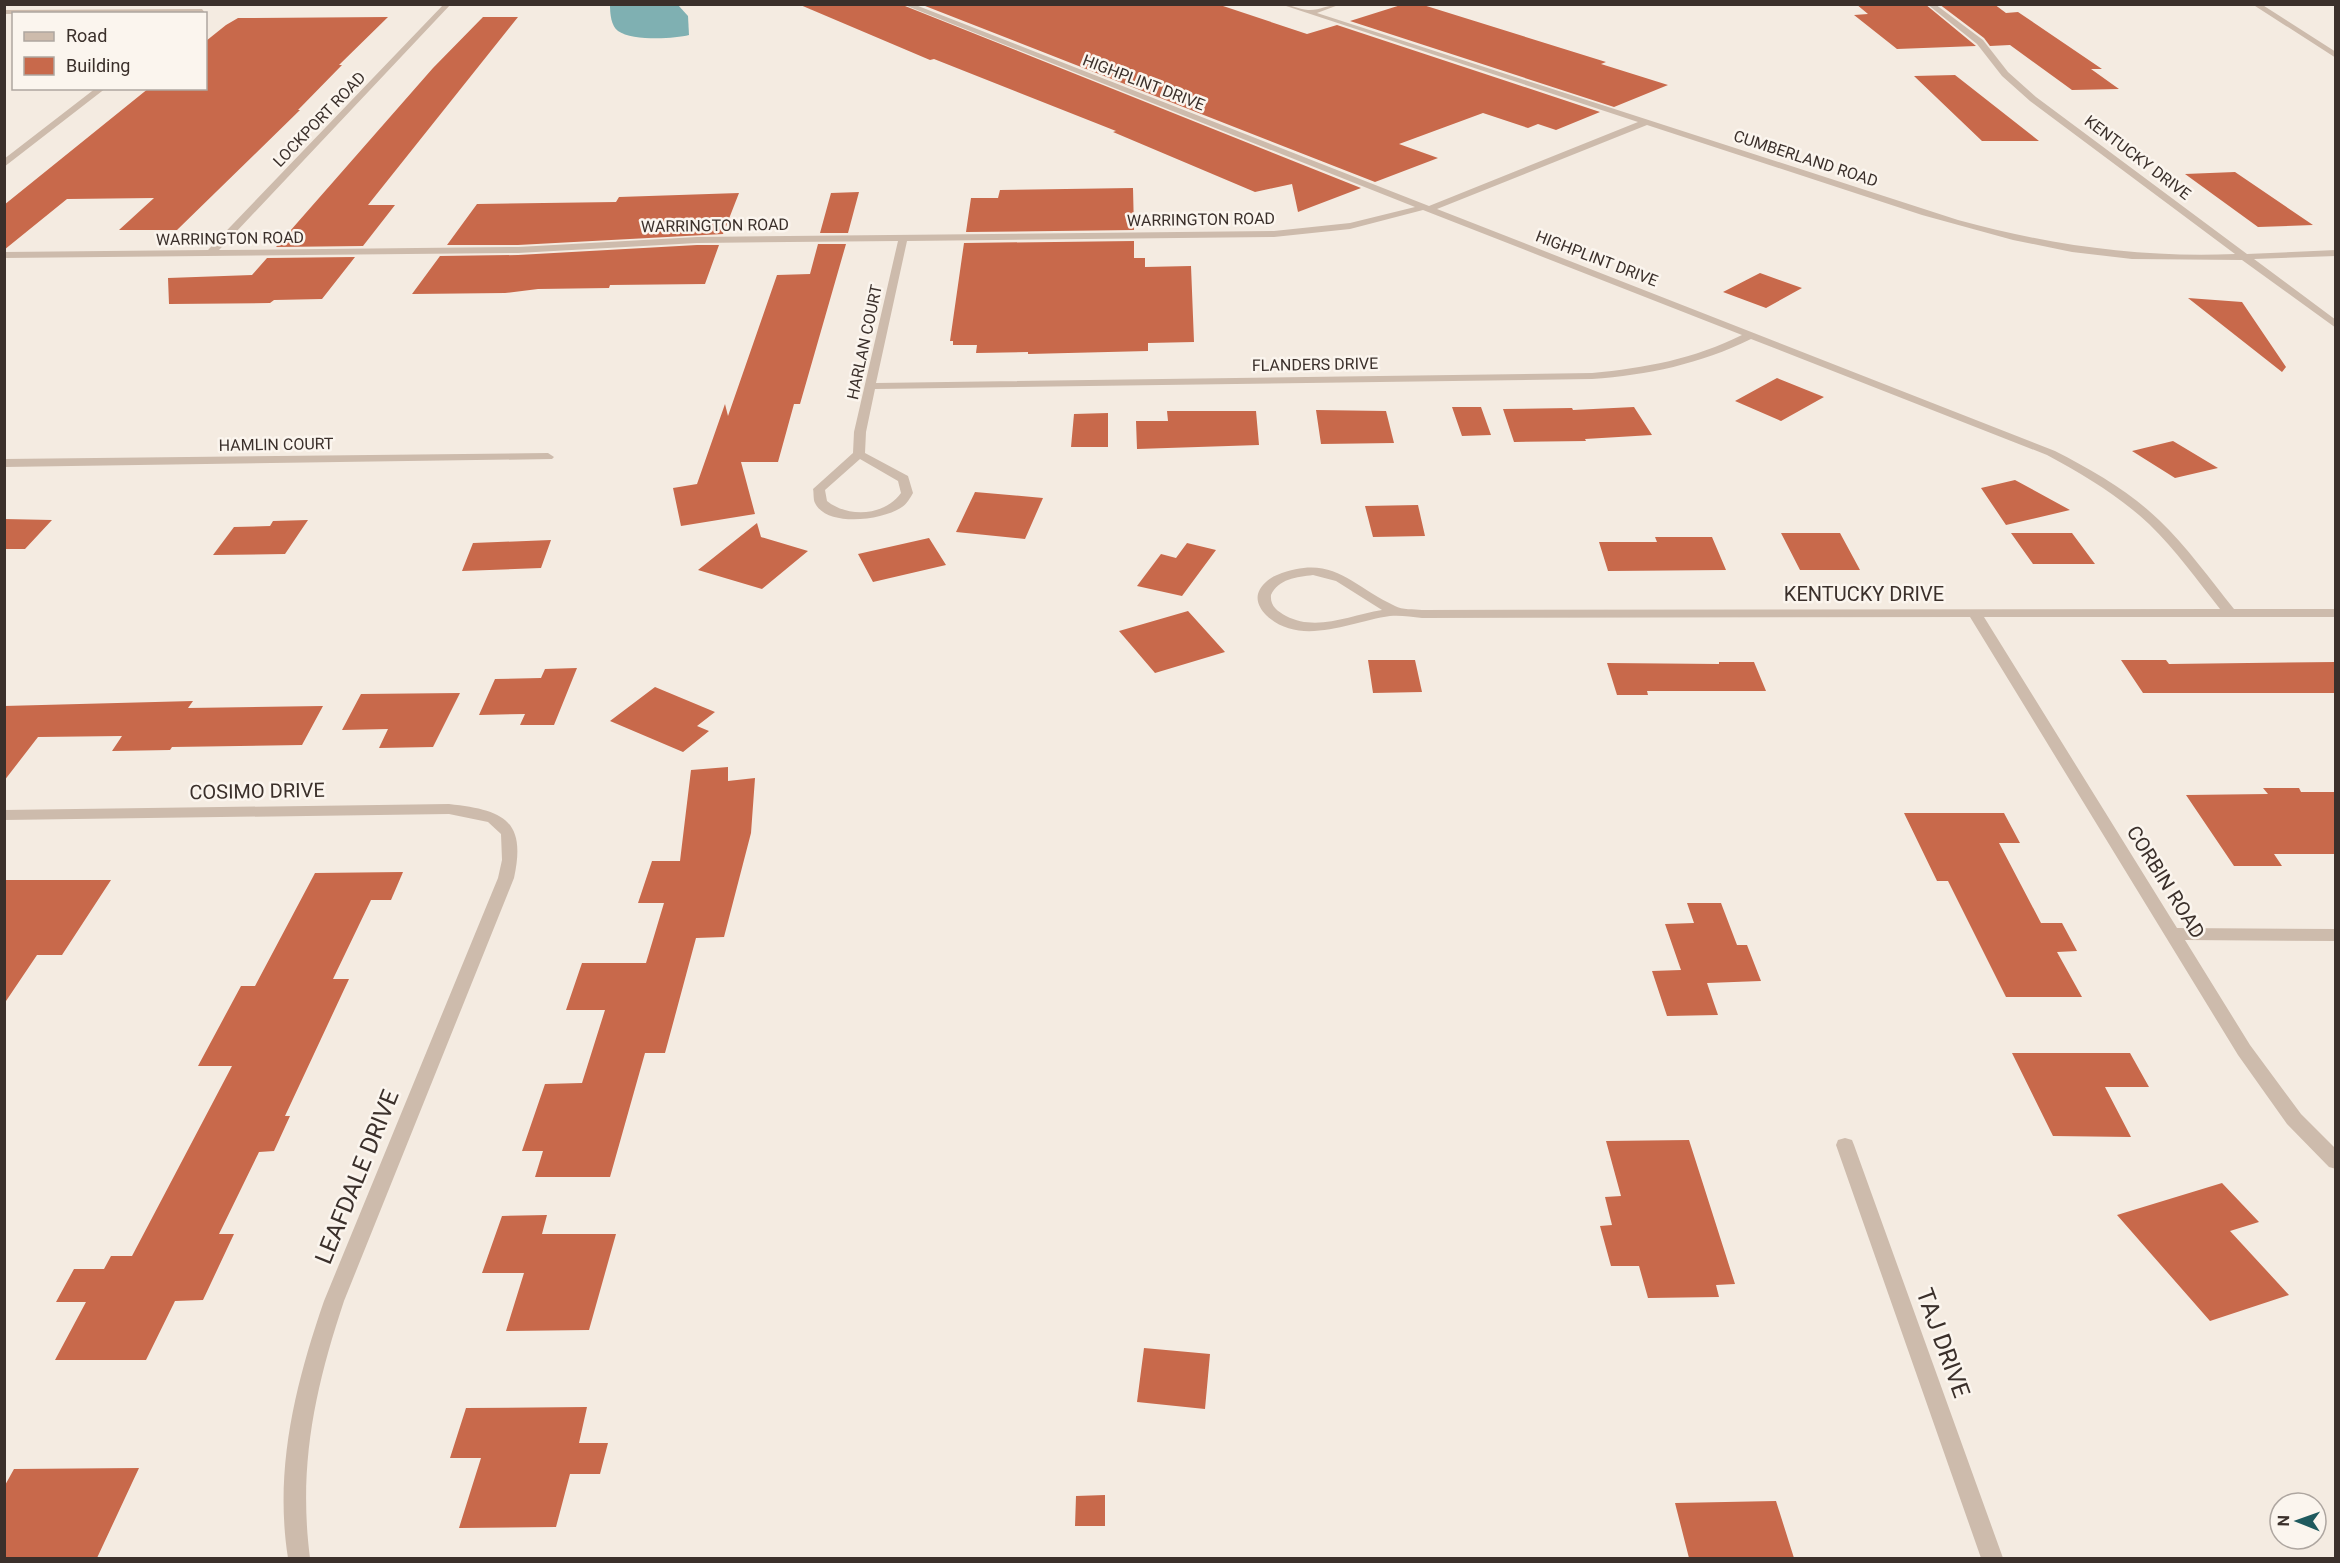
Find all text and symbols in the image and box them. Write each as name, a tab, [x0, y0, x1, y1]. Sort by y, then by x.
legend	[12, 12, 207, 90]
text: Road	[66, 25, 107, 46]
street label: HIGHPLINT DRIVE	[1080, 50, 1208, 115]
text: Building	[66, 55, 130, 76]
street label: LOCKPORT ROAD	[269, 68, 370, 171]
street label: KENTUCKY DRIVE	[2081, 111, 2195, 204]
street label: CUMBERLAND ROAD	[1731, 126, 1880, 191]
street label: WARRINGTON ROAD	[1127, 209, 1275, 230]
street label: WARRINGTON ROAD	[641, 215, 789, 236]
street label: HIGHPLINT DRIVE	[1533, 226, 1661, 291]
street label: WARRINGTON ROAD	[156, 228, 304, 249]
street label: HARLAN COURT	[843, 282, 886, 401]
street label: FLANDERS DRIVE	[1252, 354, 1378, 375]
street label: HAMLIN COURT	[218, 434, 334, 455]
street label: KENTUCKY DRIVE	[1784, 582, 1944, 606]
street label: COSIMO DRIVE	[189, 778, 325, 804]
street label: CORBIN ROAD	[2122, 821, 2210, 943]
street label: LEAFDALE DRIVE	[309, 1086, 405, 1268]
street label: TAJ DRIVE	[1910, 1285, 1976, 1401]
north arrow	[2268, 1491, 2328, 1551]
text: N	[2274, 1515, 2293, 1527]

